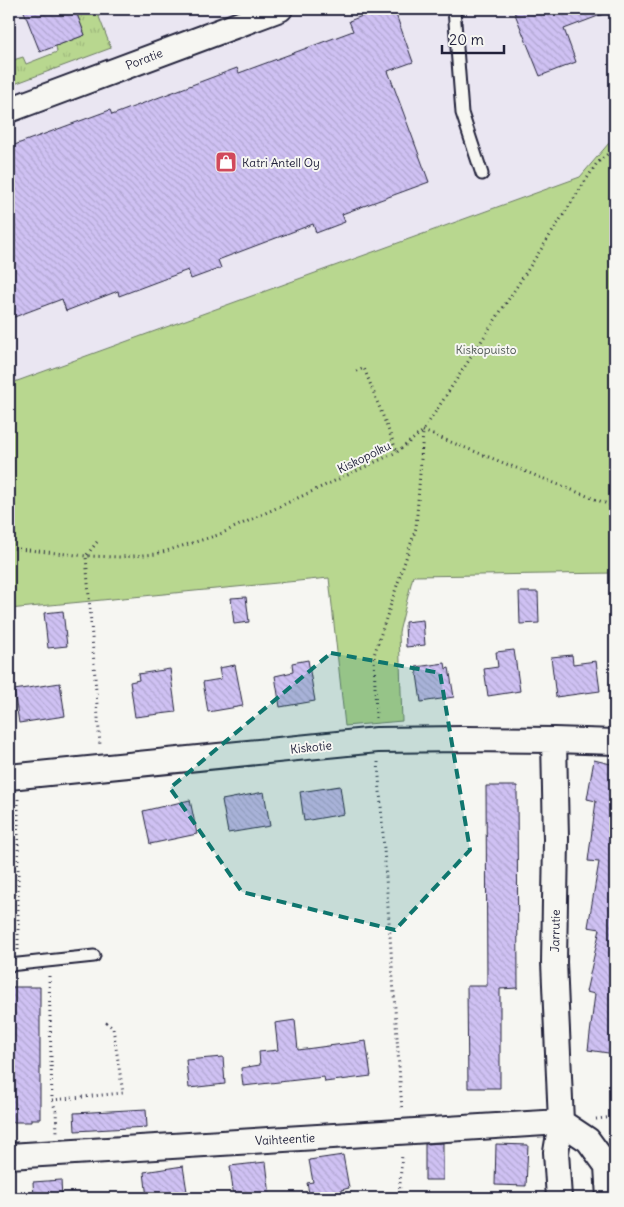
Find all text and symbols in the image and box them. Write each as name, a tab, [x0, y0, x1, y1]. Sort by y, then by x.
scale bar	[442, 22, 504, 54]
text: 20 m	[449, 30, 484, 49]
street label: Poratie	[123, 45, 165, 73]
shop icon: Katri Antell Oy	[214, 150, 238, 174]
place label: Katri Antell Oy	[242, 155, 320, 170]
park label: Kiskopuisto	[455, 342, 517, 357]
street label: Kiskopolku	[335, 438, 393, 476]
street label: Kiskotie	[290, 737, 332, 757]
street label: Jarrutie	[547, 909, 563, 953]
street label: Vaihteentie	[255, 1130, 315, 1148]

